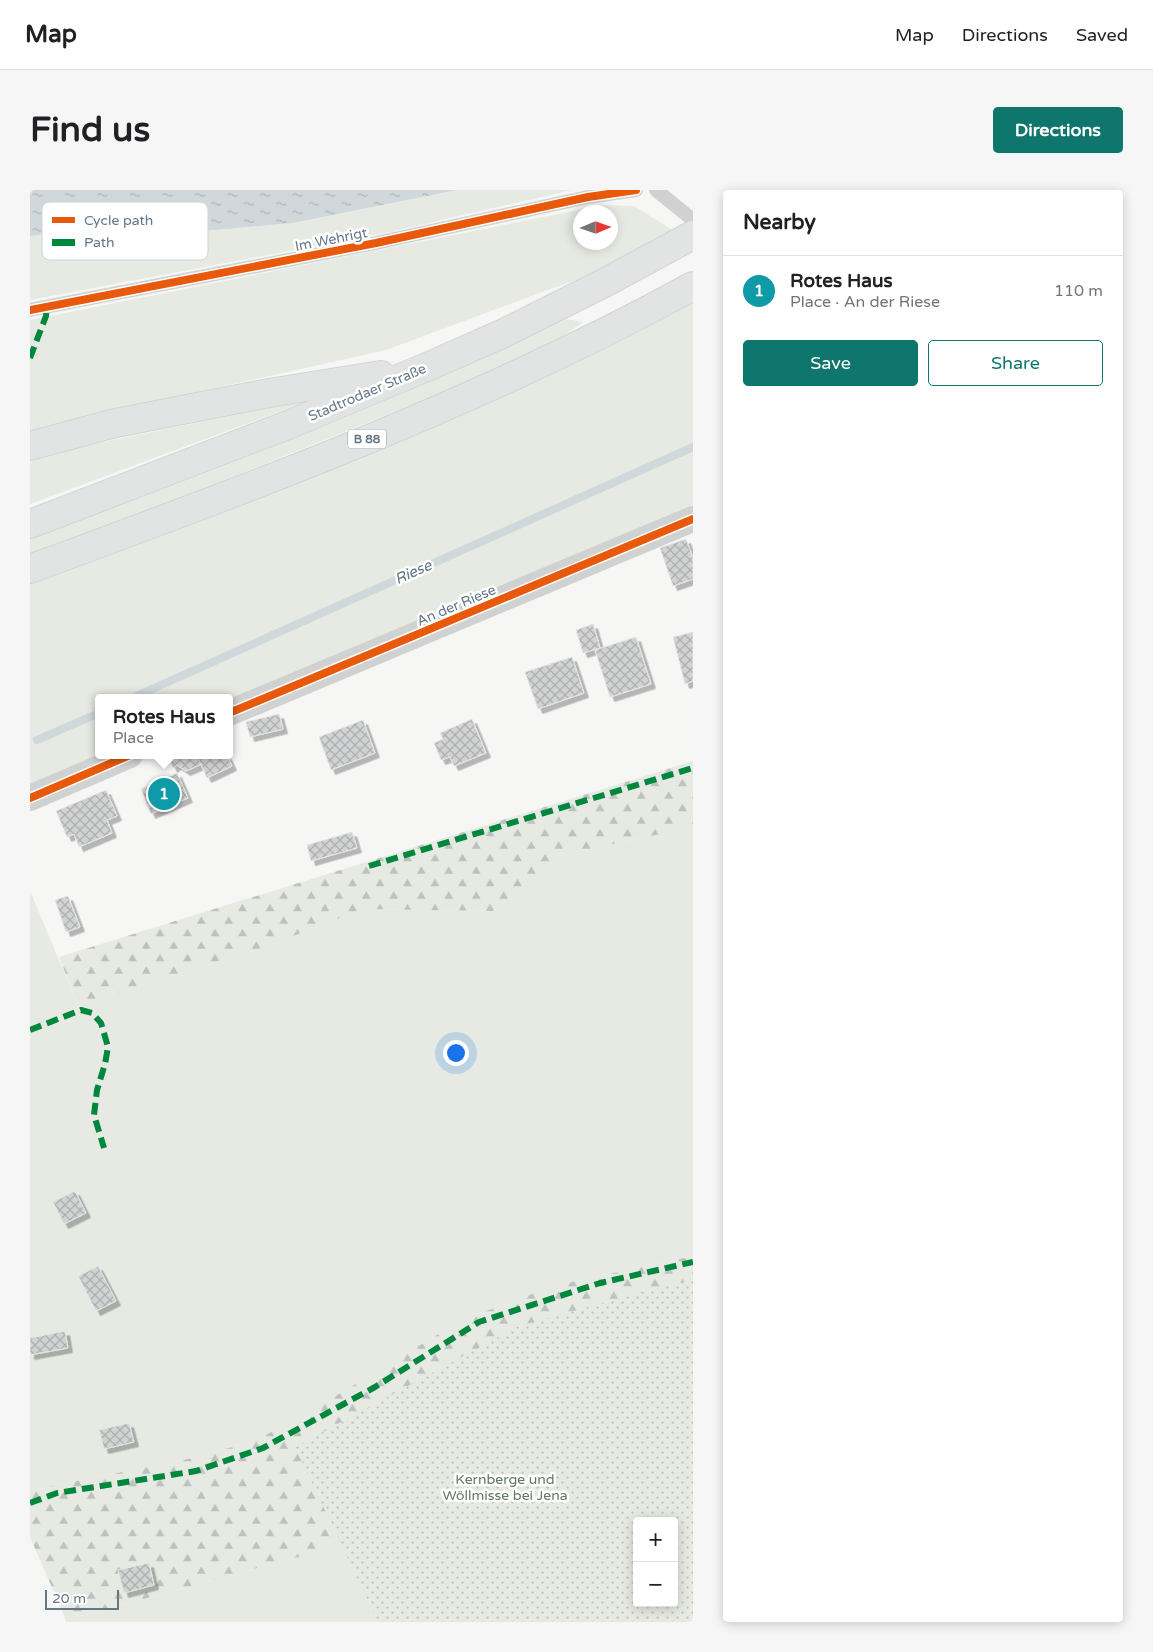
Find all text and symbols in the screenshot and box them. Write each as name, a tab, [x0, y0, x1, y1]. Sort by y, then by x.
text: Map	[25, 20, 77, 49]
text: Map	[895, 24, 934, 46]
text: Directions	[962, 24, 1048, 46]
text: Saved	[1076, 24, 1128, 46]
button: Directions	[993, 107, 1123, 153]
text: Find us	[30, 109, 150, 151]
legend	[42, 202, 208, 260]
north arrow	[573, 205, 618, 250]
text: Nearby	[743, 210, 816, 235]
text: Cycle path	[84, 212, 153, 229]
street label: Im Wehrigt	[293, 224, 369, 255]
text: Path	[84, 234, 115, 251]
text: Rotes Haus	[790, 270, 893, 292]
text: 1	[754, 281, 764, 301]
text: 110 m	[1054, 281, 1103, 301]
text: Place · An der Riese	[790, 292, 940, 312]
button: Save	[743, 340, 918, 386]
button: Share	[928, 340, 1103, 386]
street label: Stadtrodaer Straße	[306, 360, 429, 425]
road number: B 88	[348, 430, 386, 448]
water label: Riese	[392, 555, 436, 588]
street label: An der Riese	[414, 581, 498, 630]
popup	[95, 694, 233, 759]
text: Rotes Haus	[113, 706, 215, 728]
text: Place	[113, 728, 154, 748]
pin: 1	[148, 775, 180, 813]
your location	[443, 1040, 469, 1066]
park label: Kernberge und Wöllmisse bei Jena	[442, 1471, 568, 1504]
map controls	[633, 1517, 678, 1607]
button: +	[633, 1517, 678, 1562]
button: −	[633, 1562, 678, 1607]
scale bar	[45, 1587, 119, 1610]
text: 20 m	[52, 1590, 86, 1607]

